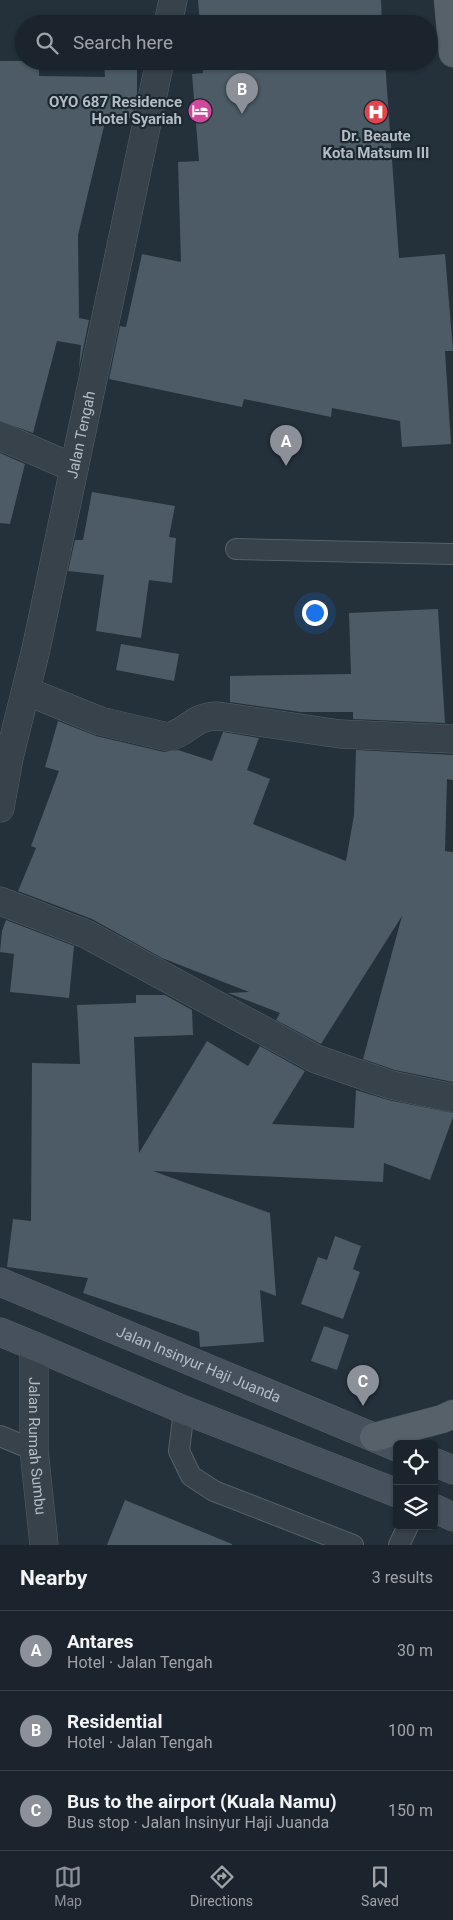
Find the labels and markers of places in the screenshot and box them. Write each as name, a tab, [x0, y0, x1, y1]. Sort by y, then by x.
pin: B	[226, 73, 258, 114]
place label: OYO 687 Residence Hotel Syariah	[49, 93, 182, 128]
hotel icon: OYO 687 Residence Hotel Syariah	[187, 98, 213, 124]
hospital icon: Dr. Beaute Kota Matsum III	[363, 99, 389, 125]
place label: Dr. Beaute Kota Matsum III	[323, 127, 429, 162]
pin: A	[270, 425, 302, 466]
pin: C	[347, 1365, 379, 1406]

